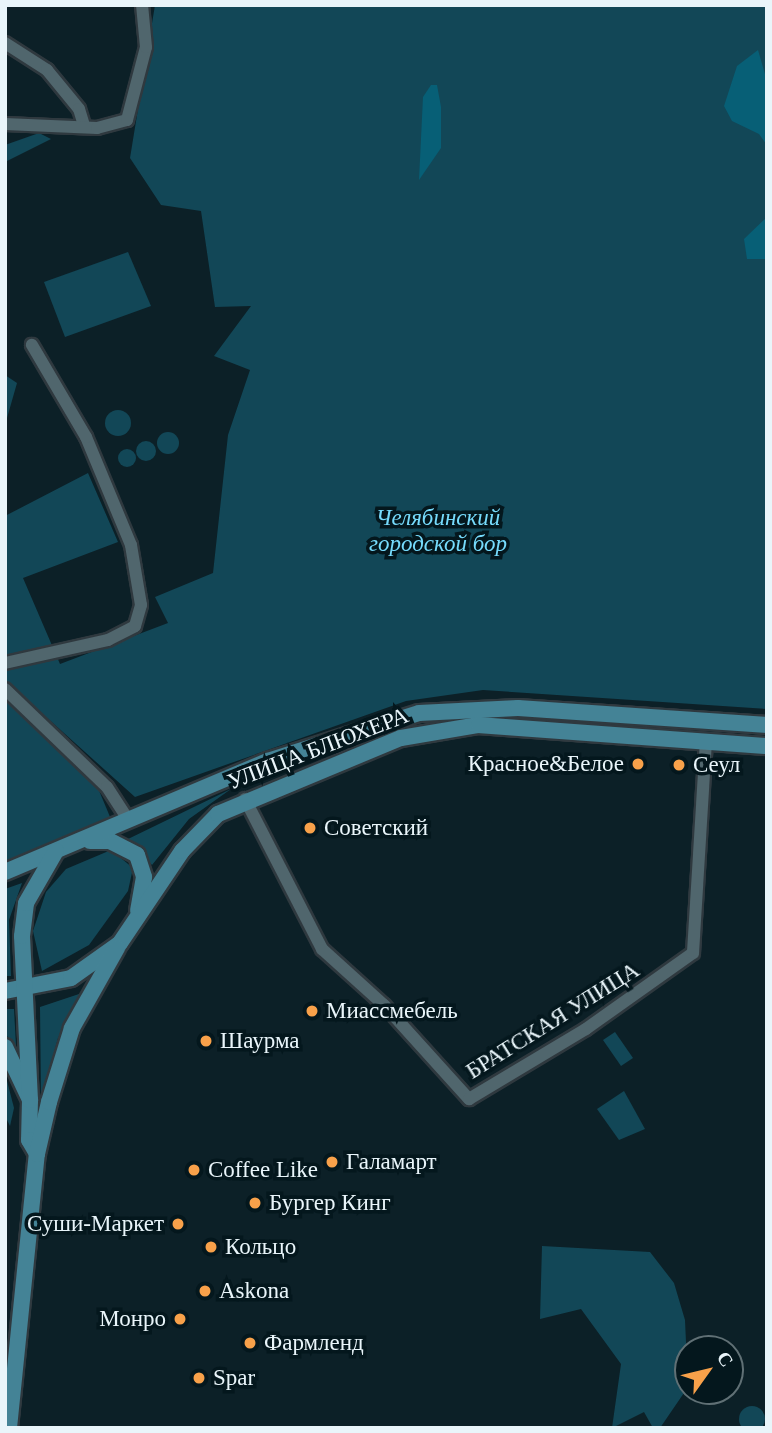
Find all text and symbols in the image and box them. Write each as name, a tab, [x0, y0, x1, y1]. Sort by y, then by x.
park label: Челябинский городской бор	[369, 504, 507, 558]
street label: УЛИЦА БЛЮХЕРА	[224, 702, 412, 796]
place label: Красное&Белое	[468, 750, 624, 778]
place label: Сеул	[693, 751, 740, 779]
marker: Красное&Белое	[630, 756, 646, 772]
marker: Сеул	[671, 757, 687, 773]
place label: Советский	[324, 814, 428, 842]
marker: Советский	[302, 820, 318, 836]
street label: БРАТСКАЯ УЛИЦА	[461, 957, 645, 1085]
place label: Миассмебель	[326, 997, 458, 1025]
marker: Миассмебель	[304, 1003, 320, 1019]
place label: Шаурма	[220, 1027, 300, 1055]
marker: Шаурма	[198, 1033, 214, 1049]
place label: Галамарт	[346, 1148, 437, 1176]
marker: Галамарт	[324, 1154, 340, 1170]
place label: Coffee Like	[208, 1156, 318, 1184]
marker: Coffee Like	[186, 1162, 202, 1178]
place label: Бургер Кинг	[269, 1189, 391, 1217]
marker: Бургер Кинг	[247, 1195, 263, 1211]
place label: Суши-Маркет	[27, 1210, 164, 1238]
marker: Суши-Маркет	[170, 1216, 186, 1232]
place label: Кольцо	[225, 1233, 296, 1261]
marker: Кольцо	[203, 1239, 219, 1255]
place label: Askona	[219, 1277, 289, 1305]
marker: Askona	[197, 1283, 213, 1299]
place label: Монро	[99, 1305, 166, 1333]
marker: Монро	[172, 1311, 188, 1327]
place label: Фармленд	[264, 1329, 364, 1357]
marker: Фармленд	[242, 1335, 258, 1351]
north arrow	[674, 1335, 744, 1405]
text: С	[713, 1348, 738, 1371]
place label: Spar	[213, 1364, 255, 1392]
marker: Spar	[191, 1370, 207, 1386]

